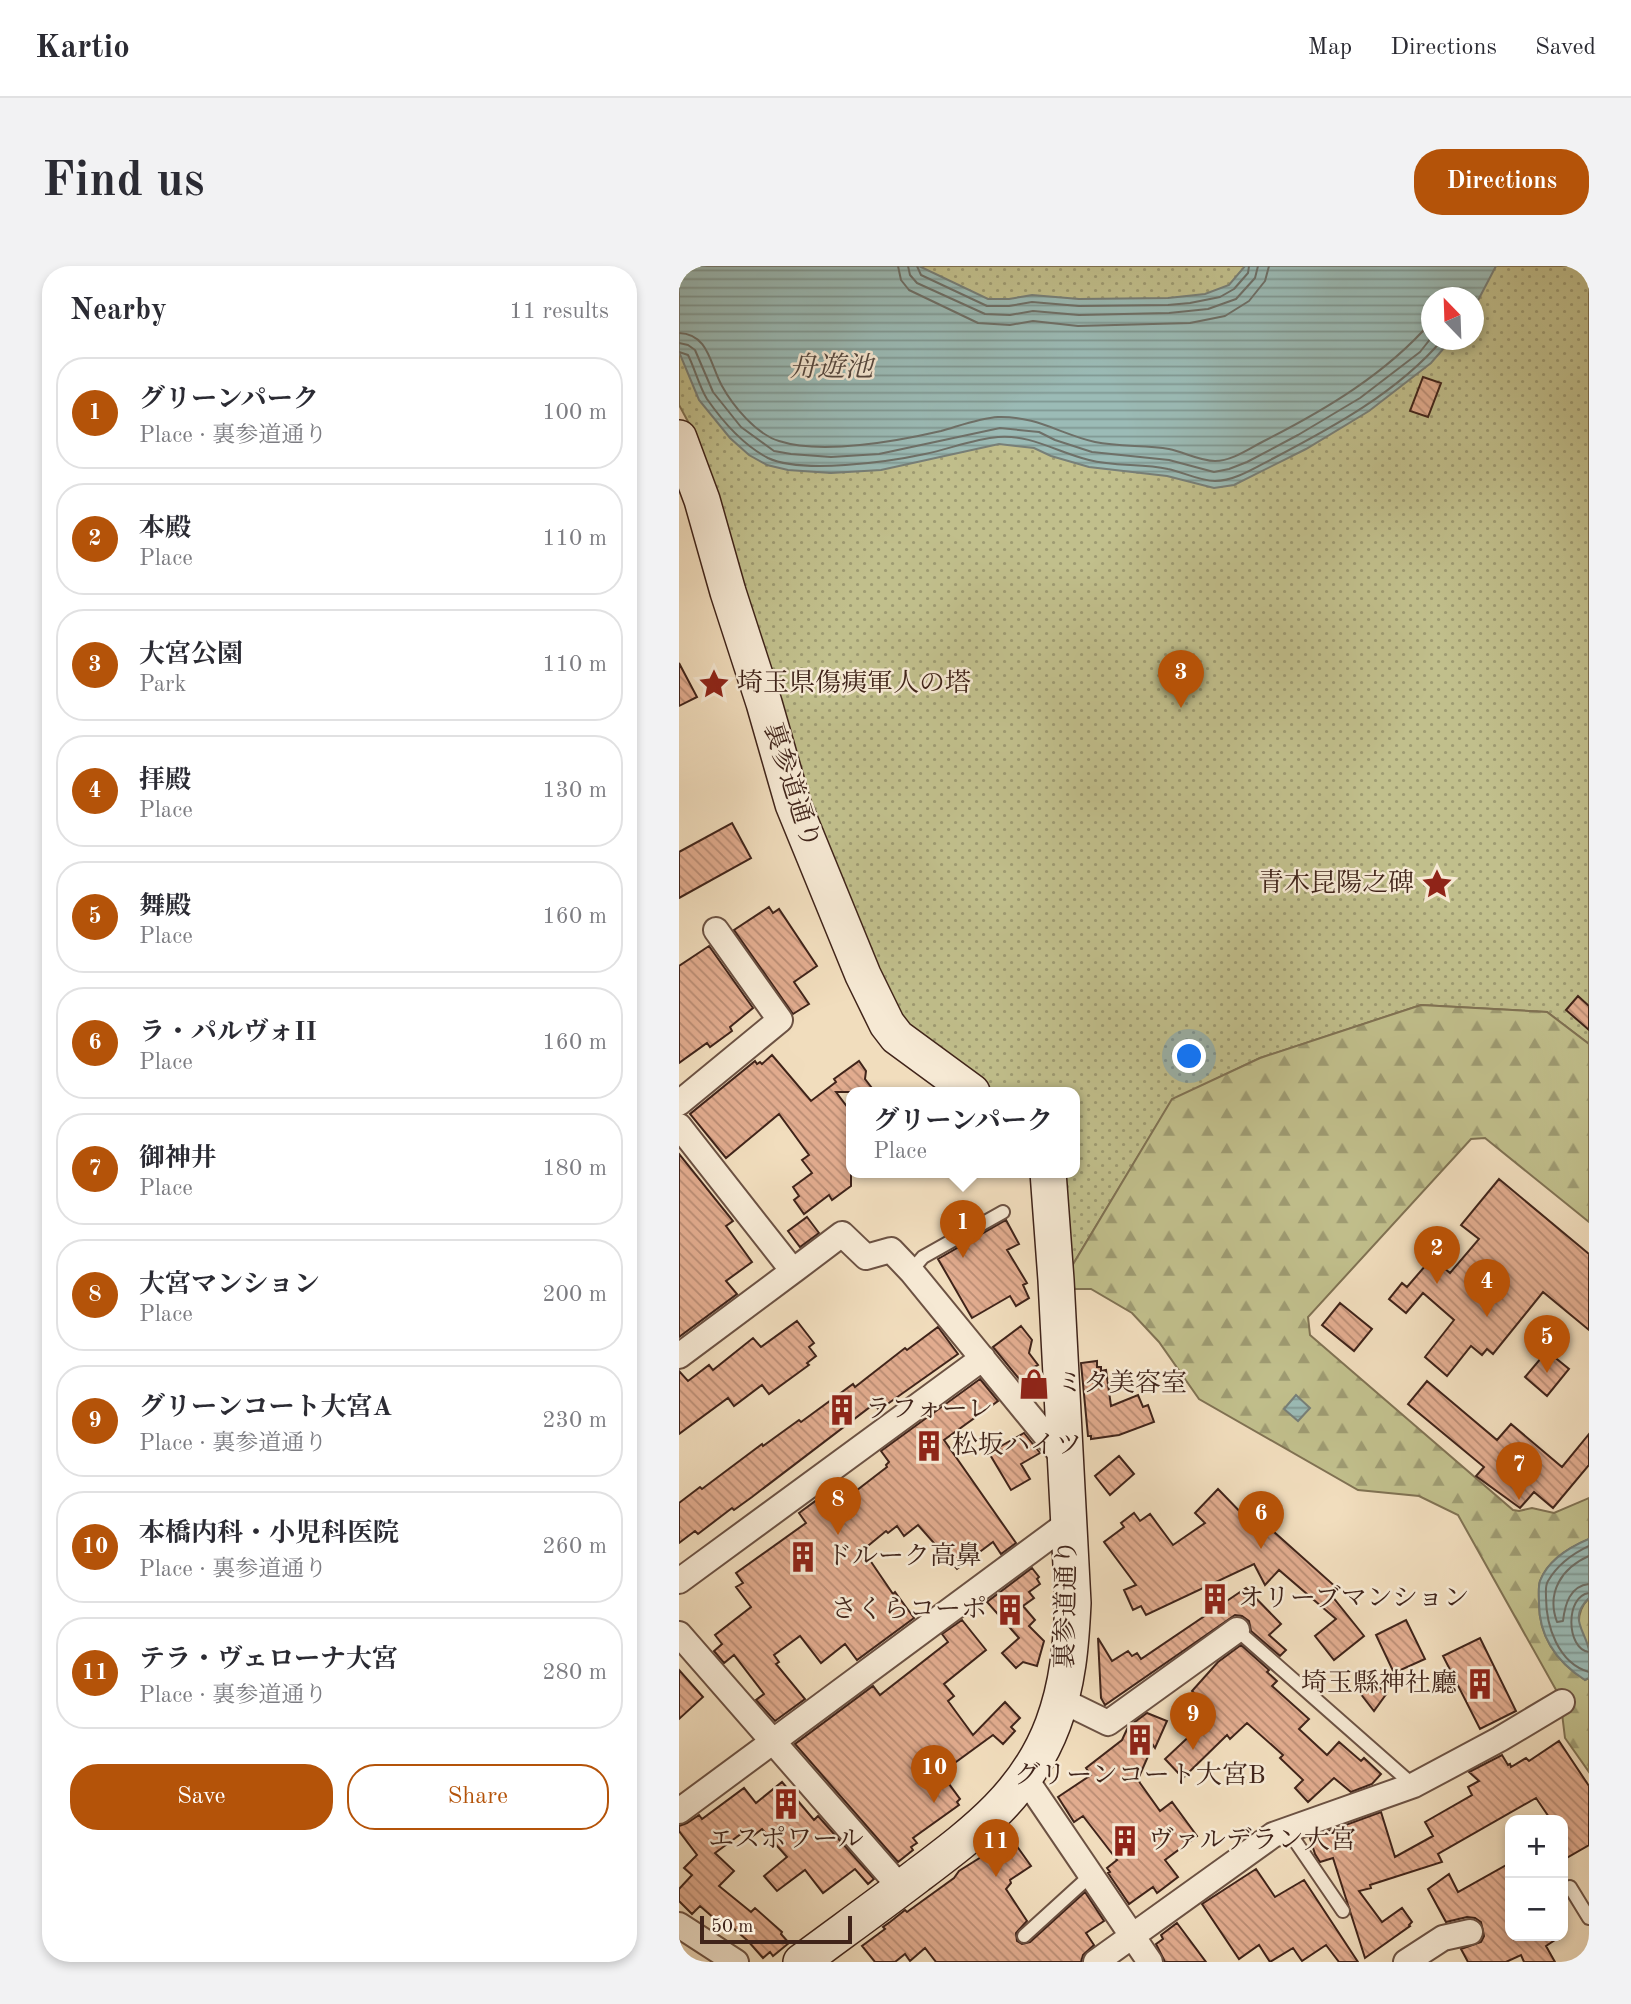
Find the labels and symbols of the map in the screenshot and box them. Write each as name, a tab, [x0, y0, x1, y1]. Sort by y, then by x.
north arrow	[1421, 287, 1484, 350]
water label: 舟遊池	[789, 352, 876, 383]
pin: 3	[1158, 650, 1204, 708]
place icon: 埼玉県傷痍軍人の塔	[697, 667, 731, 701]
place label: 埼玉県傷痍軍人の塔	[737, 669, 971, 697]
street label: 裏参道通り	[759, 720, 825, 852]
place icon: 青木昆陽之碑	[1420, 867, 1454, 901]
place label: 青木昆陽之碑	[1258, 869, 1414, 897]
your location	[1172, 1039, 1206, 1073]
pin: 1	[940, 1200, 986, 1258]
pin: 2	[1414, 1226, 1460, 1284]
pin: 4	[1464, 1259, 1510, 1317]
pin: 5	[1524, 1315, 1570, 1373]
shop icon: ミタ美容室	[1017, 1367, 1051, 1401]
place label: ミタ美容室	[1057, 1369, 1187, 1397]
building icon: ラフォーレ	[825, 1393, 859, 1427]
place label: ラフォーレ	[865, 1397, 993, 1423]
building icon: 松坂ハイツ	[912, 1429, 946, 1463]
place label: 松坂ハイツ	[952, 1431, 1082, 1459]
pin: 7	[1496, 1442, 1542, 1500]
pin: 8	[815, 1477, 861, 1535]
pin: 6	[1238, 1491, 1284, 1549]
street label: 裏参道通り	[1051, 1539, 1081, 1669]
building icon: ドルーク高鼻	[786, 1540, 820, 1574]
place label: ドルーク高鼻	[826, 1541, 982, 1570]
building icon: オリーブマンション	[1198, 1582, 1232, 1616]
place label: オリーブマンション	[1238, 1585, 1470, 1612]
building icon: さくらコーポ	[993, 1593, 1027, 1627]
place label: さくらコーポ	[831, 1596, 987, 1623]
building icon: 埼玉縣神社廳	[1463, 1667, 1497, 1701]
place label: 埼玉縣神社廳	[1301, 1669, 1457, 1697]
pin: 9	[1170, 1692, 1216, 1750]
building icon: グリーンコート大宮B	[1123, 1723, 1157, 1757]
pin: 10	[911, 1745, 957, 1803]
place label: グリーンコート大宮B	[1014, 1761, 1266, 1789]
building icon: エスポワール	[769, 1787, 803, 1821]
pin: 11	[973, 1819, 1019, 1877]
building icon: ヴァルデラン大宮	[1108, 1824, 1142, 1858]
place label: エスポワール	[708, 1826, 864, 1853]
place label: ヴァルデラン大宮	[1148, 1826, 1356, 1854]
scale bar	[700, 1913, 852, 1945]

